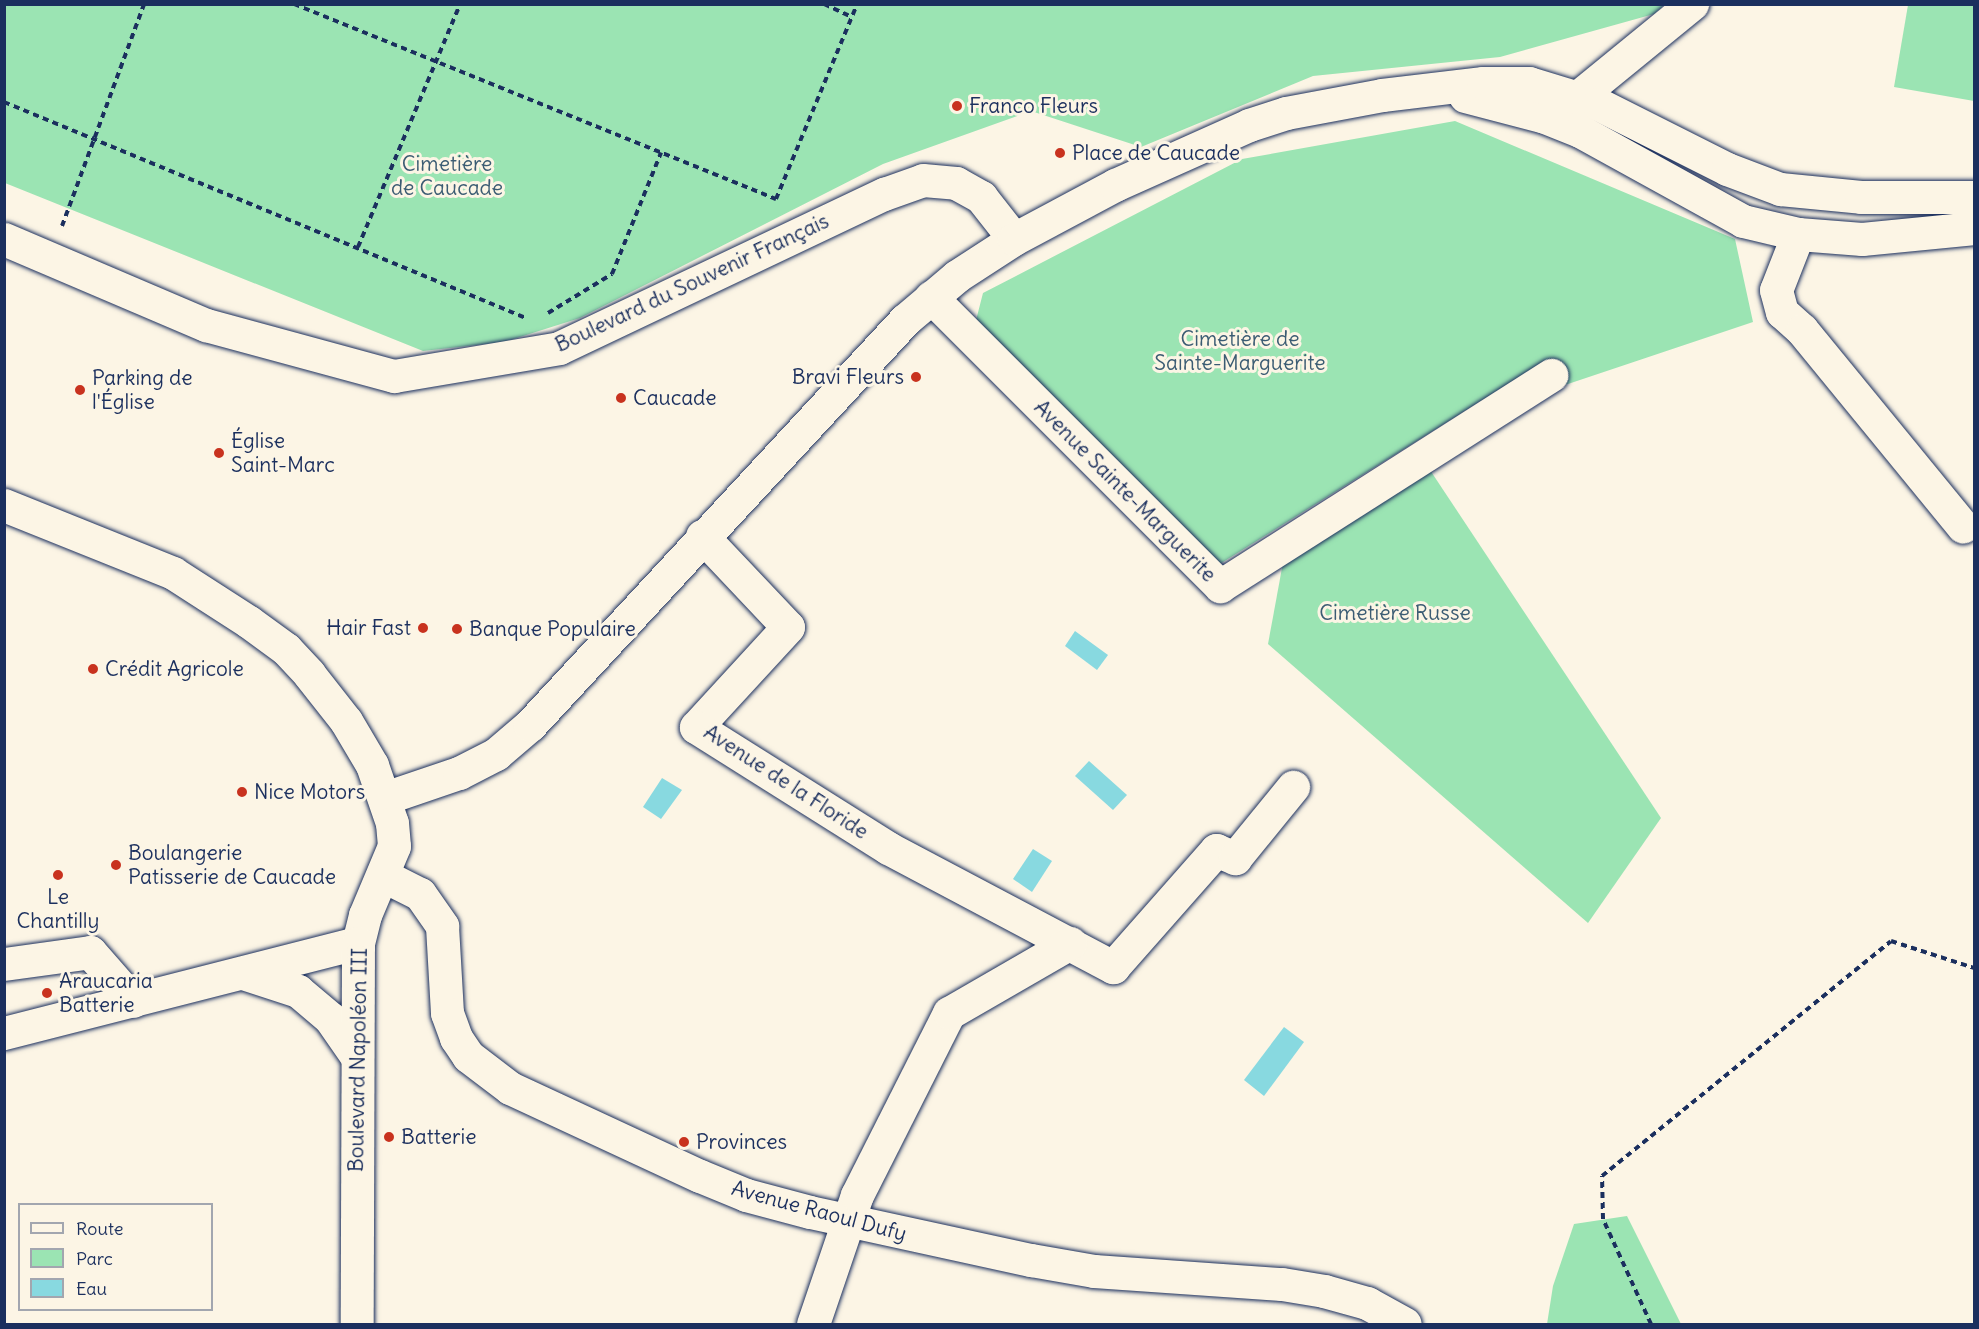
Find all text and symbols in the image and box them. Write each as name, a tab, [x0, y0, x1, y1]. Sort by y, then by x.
place label: Franco Fleurs	[969, 93, 1098, 119]
marker: Franco Fleurs	[950, 99, 964, 113]
place label: Place de Caucade	[1072, 140, 1240, 166]
marker: Place de Caucade	[1053, 146, 1067, 160]
park label: Cimetière de Caucade	[391, 151, 503, 201]
street label: Boulevard du Souvenir Français	[551, 208, 833, 358]
park label: Cimetière de Sainte-Marguerite	[1154, 326, 1326, 376]
place label: Bravi Fleurs	[792, 364, 904, 390]
place label: Parking de l'Église	[92, 365, 193, 415]
marker: Bravi Fleurs	[909, 370, 923, 384]
marker: Parking de l'Église	[73, 383, 87, 397]
place label: Caucade	[633, 385, 717, 411]
marker: Caucade	[614, 391, 628, 405]
street label: Avenue Sainte-Marguerite	[1029, 395, 1221, 587]
place label: Église Saint-Marc	[231, 428, 335, 478]
marker: Église Saint-Marc	[212, 446, 226, 460]
park label: Cimetière Russe	[1319, 600, 1471, 626]
place label: Hair Fast	[326, 615, 411, 641]
place label: Banque Populaire	[469, 616, 636, 642]
marker: Hair Fast	[416, 621, 430, 635]
marker: Banque Populaire	[450, 622, 464, 636]
place label: Crédit Agricole	[105, 656, 244, 682]
marker: Crédit Agricole	[86, 662, 100, 676]
street label: Avenue de la Floride	[699, 719, 873, 845]
place label: Nice Motors	[254, 779, 365, 805]
marker: Nice Motors	[235, 785, 249, 799]
place label: Boulangerie Patisserie de Caucade	[128, 840, 336, 890]
marker: Boulangerie Patisserie de Caucade	[109, 858, 123, 872]
marker: Le Chantilly	[51, 868, 65, 882]
place label: Le Chantilly	[16, 884, 100, 934]
street label: Boulevard Napoléon III	[343, 948, 373, 1172]
place label: Araucaria Batterie	[59, 968, 153, 1018]
marker: Araucaria Batterie	[40, 986, 54, 1000]
place label: Batterie	[401, 1124, 477, 1150]
place label: Provinces	[696, 1129, 787, 1155]
marker: Batterie	[382, 1130, 396, 1144]
marker: Provinces	[677, 1135, 691, 1149]
street label: Avenue Raoul Dufy	[729, 1176, 909, 1246]
legend	[18, 1203, 213, 1311]
text: Route	[76, 1217, 124, 1240]
text: Parc	[76, 1247, 113, 1270]
text: Eau	[76, 1277, 107, 1300]

